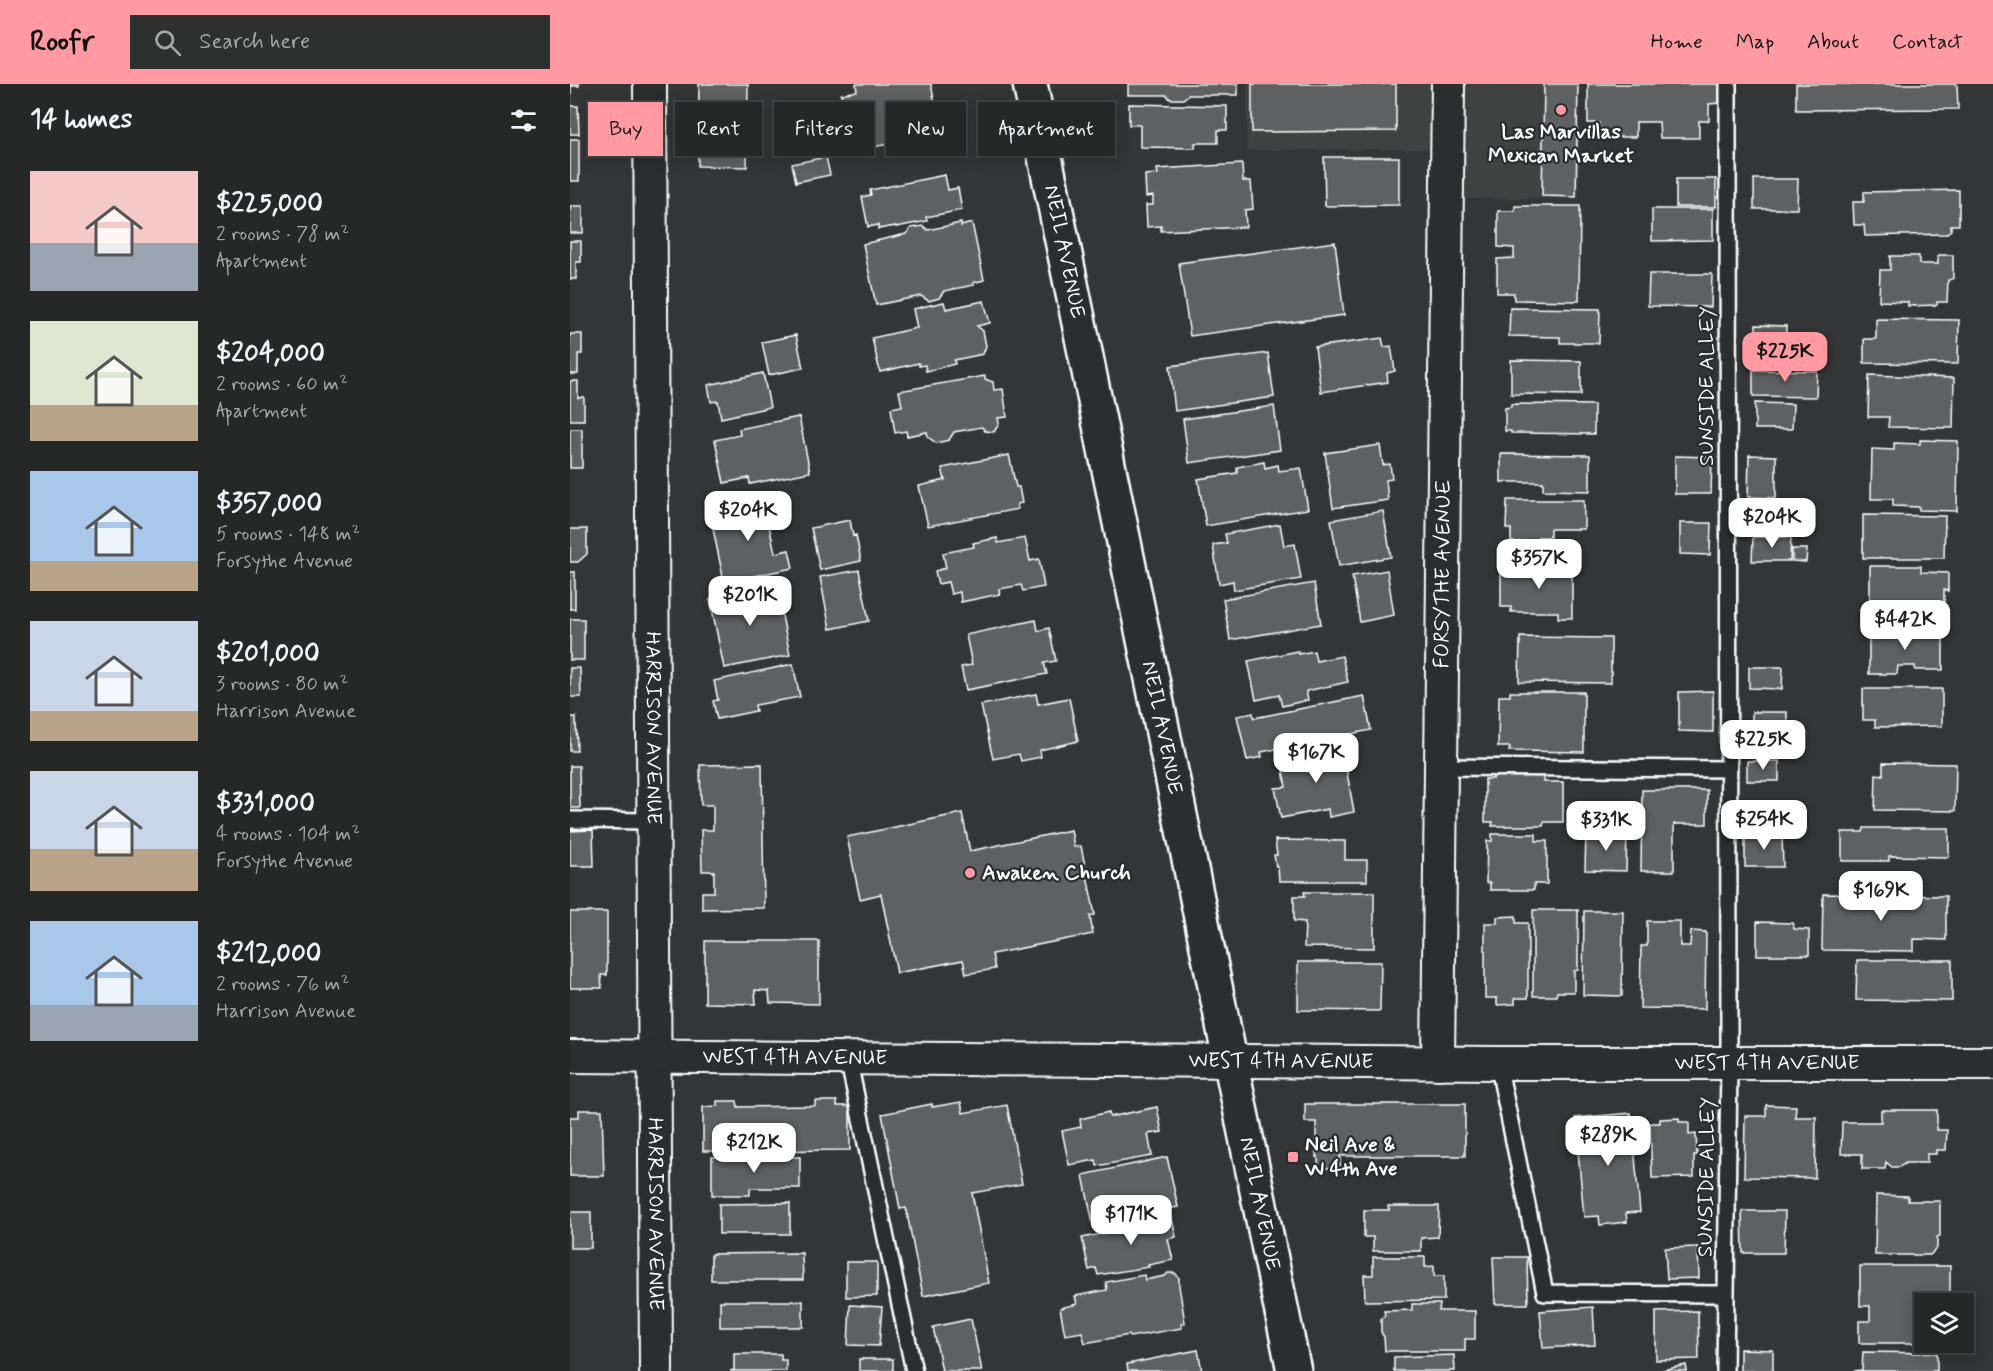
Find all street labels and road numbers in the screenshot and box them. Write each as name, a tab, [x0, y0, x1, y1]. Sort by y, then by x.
street label: NEIL AVENUE	[1037, 182, 1092, 321]
street label: SUNSIDE ALLEY	[1693, 306, 1721, 466]
street label: FORSYTHE AVENUE	[1428, 479, 1458, 669]
street label: HARRISON AVENUE	[639, 631, 667, 825]
street label: NEIL AVENUE	[1135, 659, 1189, 797]
street label: WEST 4TH AVENUE	[702, 1043, 888, 1072]
street label: WEST 4TH AVENUE	[1188, 1047, 1374, 1076]
street label: WEST 4TH AVENUE	[1675, 1049, 1859, 1077]
street label: SUNSIDE ALLEY	[1692, 1096, 1722, 1257]
street label: HARRISON AVENUE	[641, 1117, 670, 1311]
street label: NEIL AVENUE	[1232, 1135, 1287, 1273]

